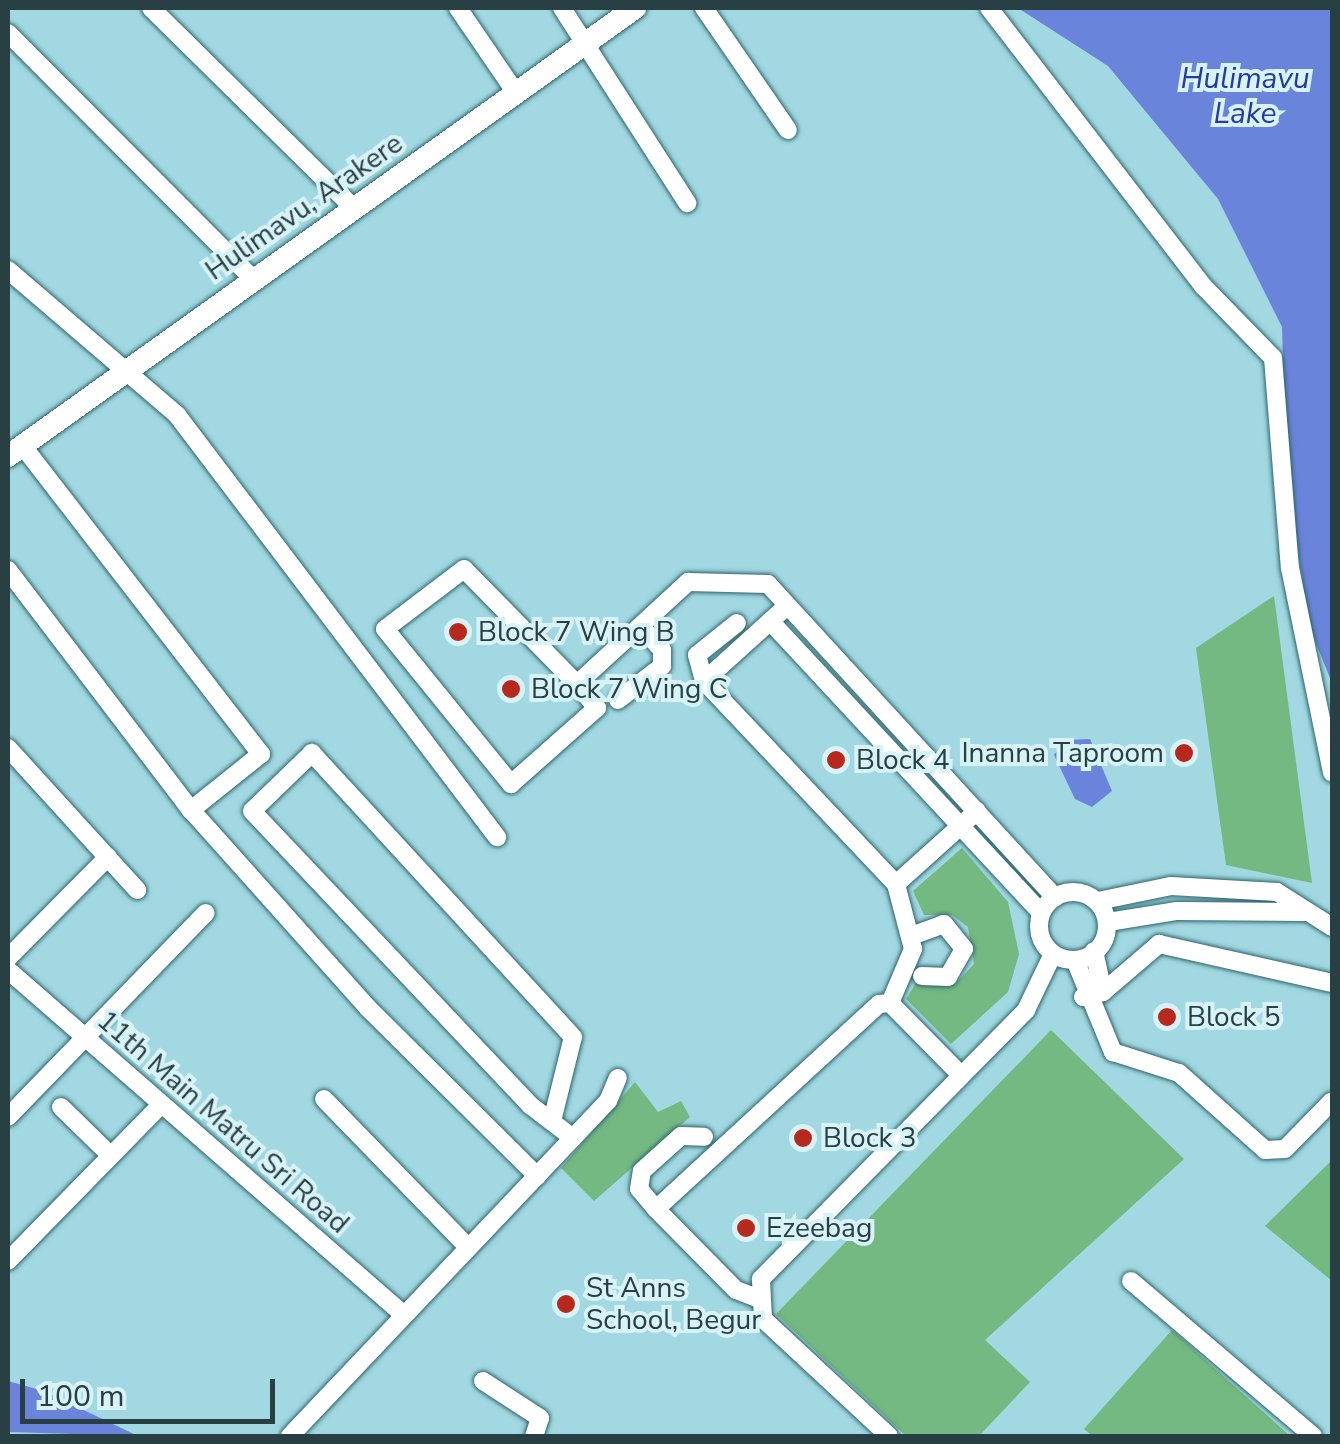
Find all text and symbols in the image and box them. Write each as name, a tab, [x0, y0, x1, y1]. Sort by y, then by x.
water label: Hulimavu Lake	[1180, 61, 1310, 132]
street label: Hulimavu, Arakere	[199, 127, 409, 287]
place label: Block 7 Wing B	[478, 615, 675, 649]
marker: Block 7 Wing B	[447, 621, 469, 643]
place label: Block 7 Wing C	[531, 672, 727, 706]
marker: Block 7 Wing C	[500, 678, 522, 700]
place label: Inanna Taproom	[961, 736, 1164, 770]
marker: Inanna Taproom	[1173, 742, 1195, 764]
place label: Block 4	[856, 743, 950, 777]
marker: Block 4	[825, 749, 847, 771]
place label: Block 5	[1187, 1000, 1281, 1034]
street label: 11th Main Matru Sri Road	[90, 1004, 356, 1240]
marker: Block 5	[1156, 1006, 1178, 1028]
place label: Block 3	[823, 1121, 917, 1155]
marker: Block 3	[792, 1127, 814, 1149]
place label: Ezeebag	[766, 1211, 872, 1245]
marker: Ezeebag	[735, 1217, 757, 1239]
place label: St Anns School, Begur	[586, 1271, 761, 1337]
marker: St Anns School, Begur	[555, 1293, 577, 1315]
scale bar	[25, 1359, 280, 1421]
text: 100 m	[37, 1376, 124, 1417]

